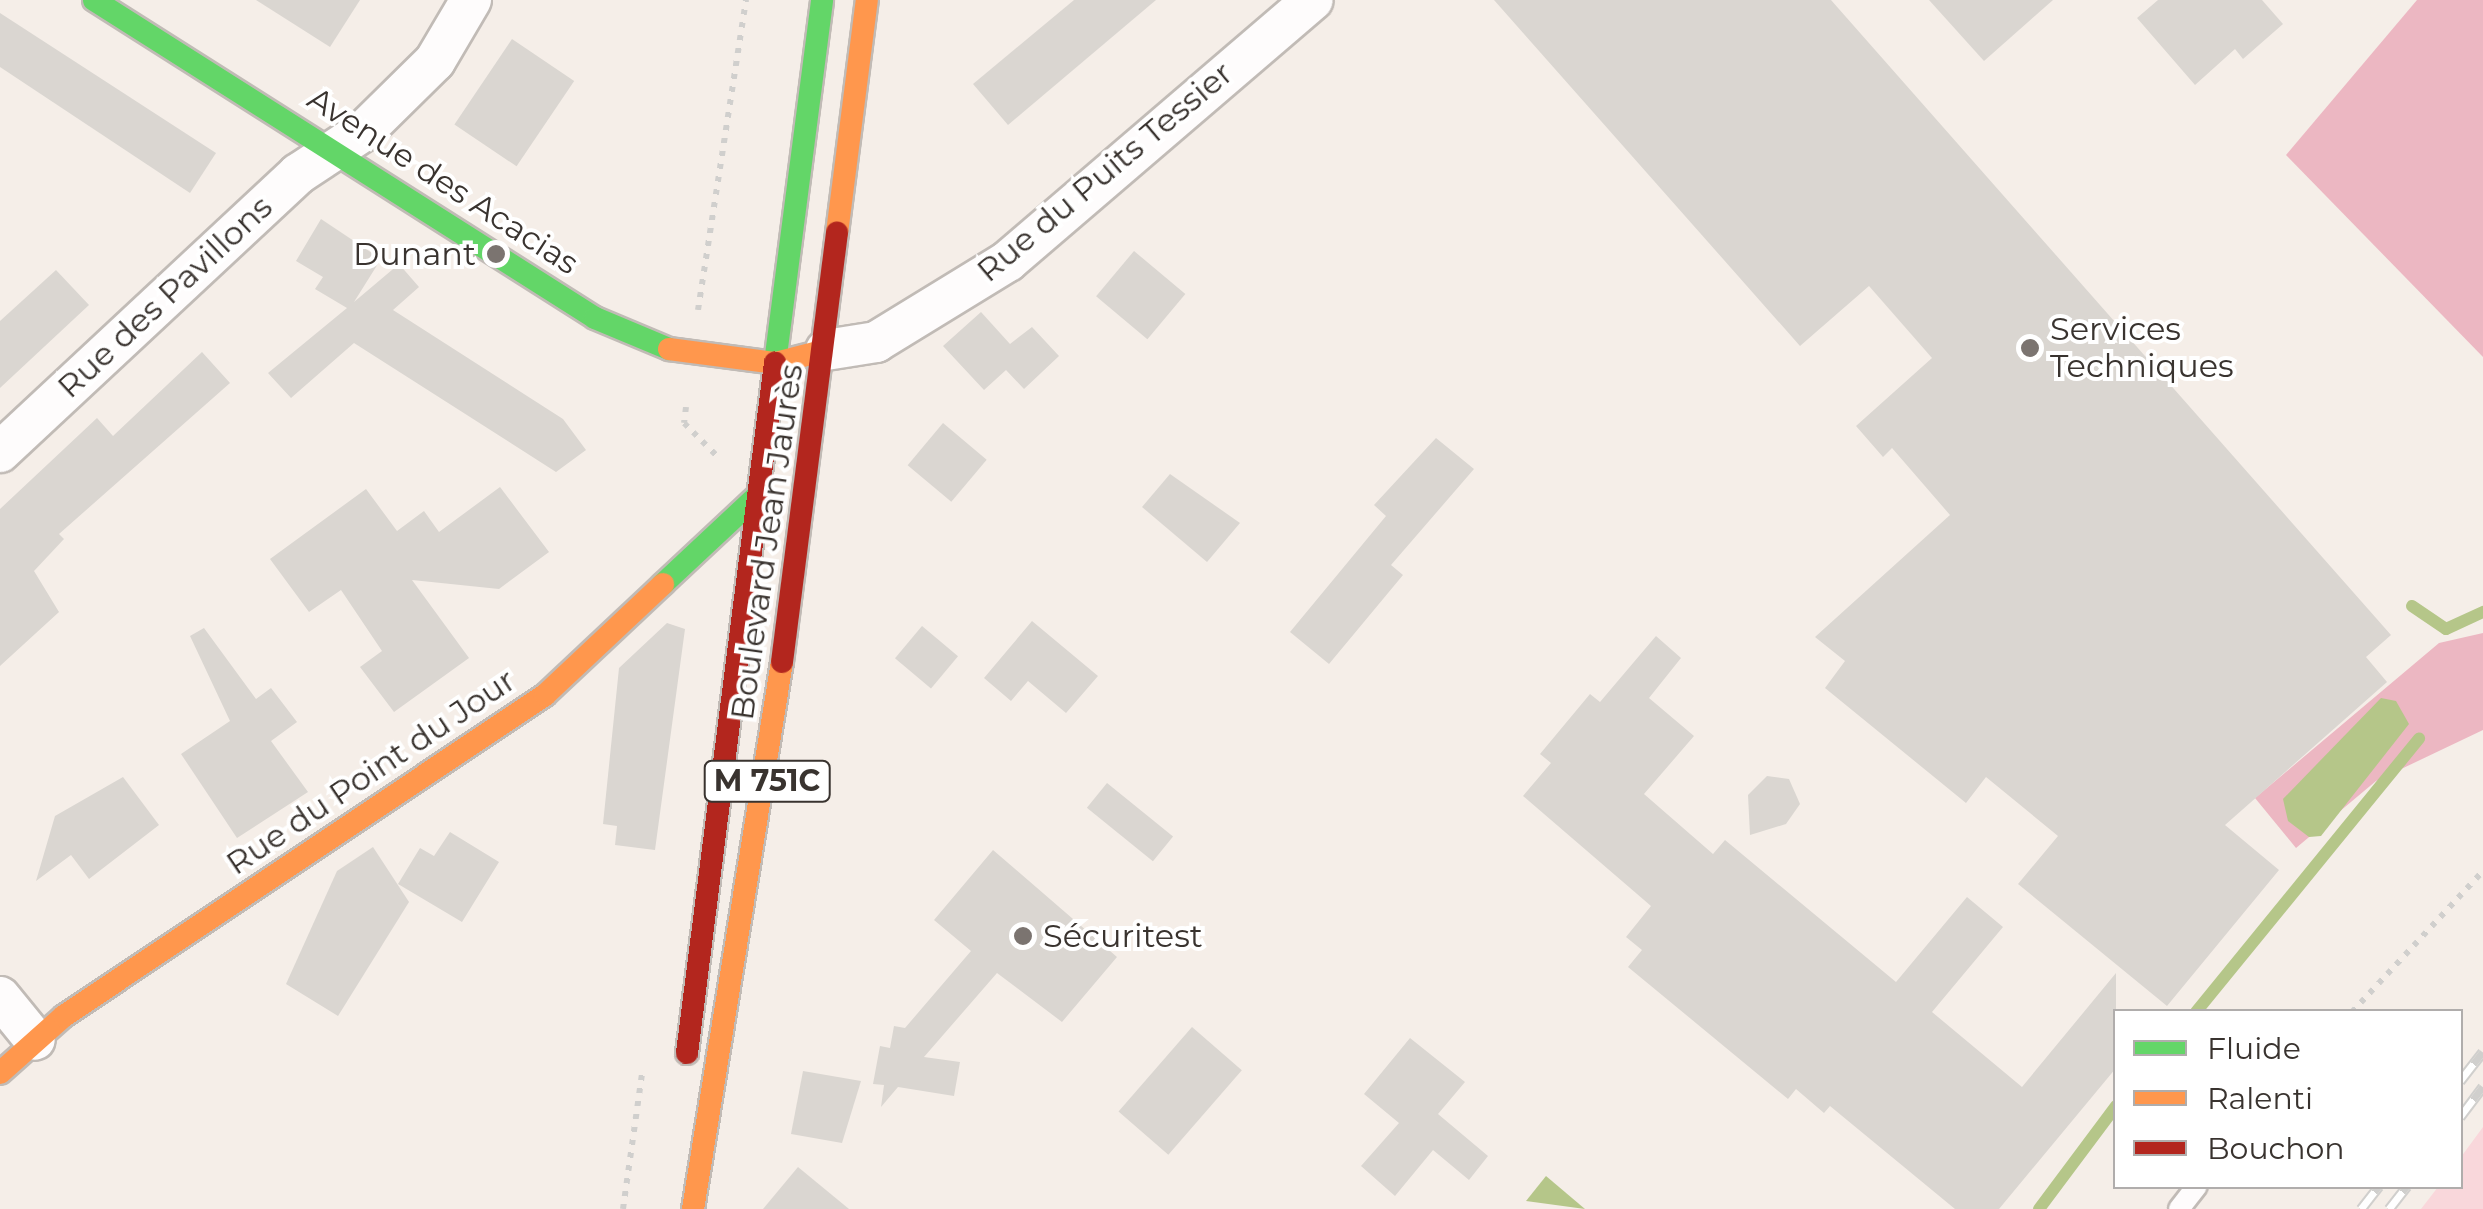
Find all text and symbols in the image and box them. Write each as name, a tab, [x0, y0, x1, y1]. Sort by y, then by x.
street label: Rue du Puits Tessier	[969, 54, 1241, 290]
street label: Avenue des Acacias	[301, 79, 585, 283]
street label: Rue des Pavillons	[50, 188, 280, 406]
place label: Dunant	[353, 235, 476, 273]
marker: Dunant	[485, 243, 507, 265]
place label: Services Techniques	[2050, 311, 2234, 386]
marker: Services Techniques	[2019, 337, 2041, 359]
street label: Boulevard Jean Jaurès	[723, 362, 811, 722]
street label: Rue du Point du Jour	[219, 661, 523, 883]
road number: M 751C	[702, 756, 832, 806]
place label: Sécuritest	[1043, 917, 1203, 955]
marker: Sécuritest	[1012, 925, 1034, 947]
legend	[2113, 1009, 2463, 1189]
text: Fluide	[2207, 1030, 2301, 1067]
text: Ralenti	[2207, 1080, 2313, 1117]
text: Bouchon	[2207, 1130, 2345, 1167]

